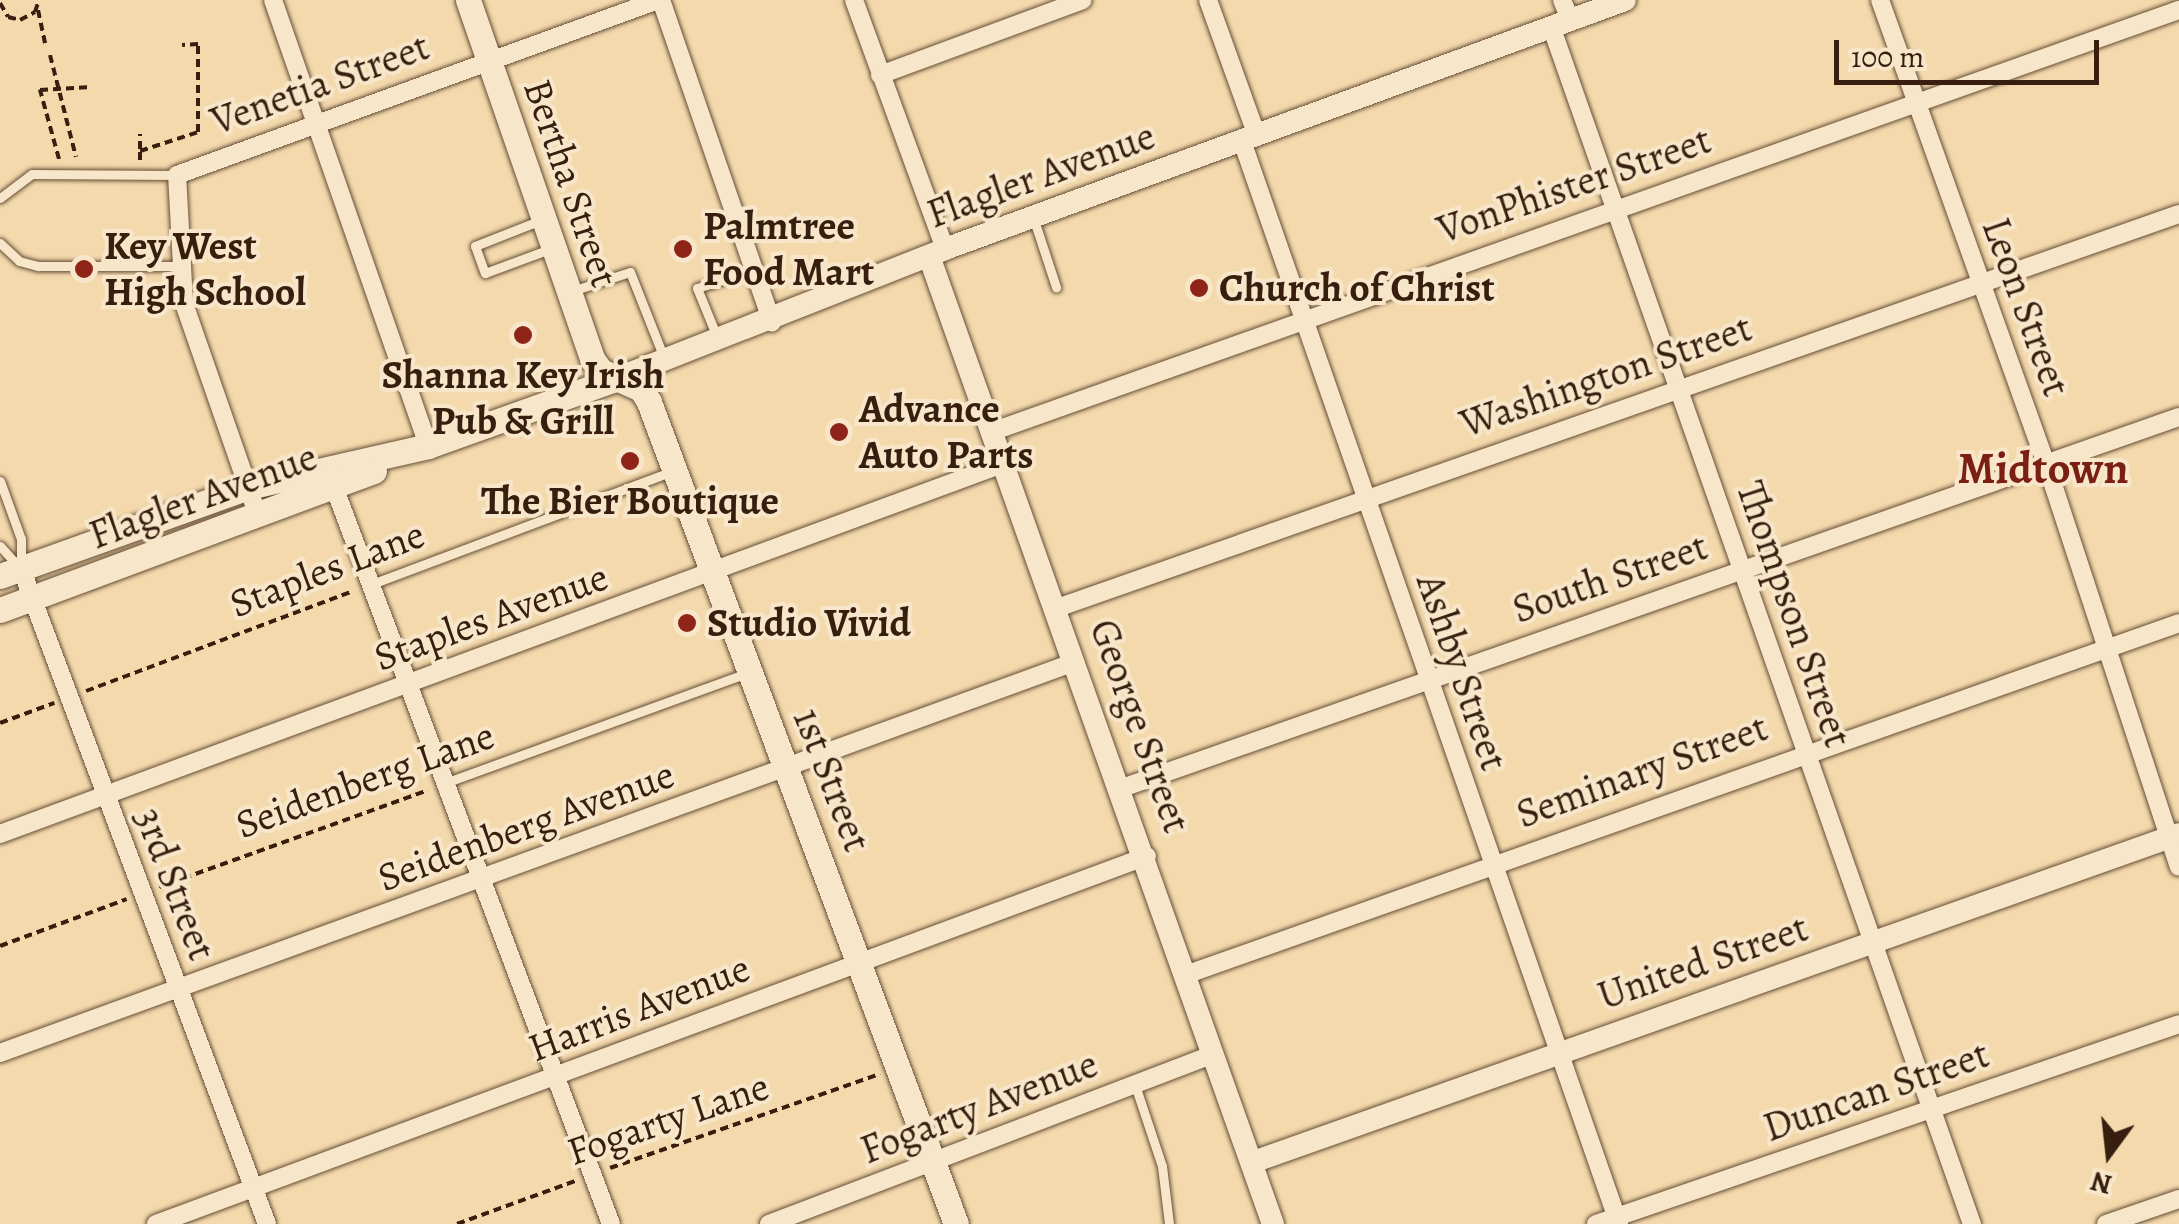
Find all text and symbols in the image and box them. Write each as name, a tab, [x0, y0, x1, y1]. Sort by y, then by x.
scale bar	[1839, 20, 2104, 82]
street label: Venetia Street	[204, 22, 436, 146]
text: 100 m	[1851, 37, 1924, 77]
street label: Bertha Street	[513, 73, 629, 293]
street label: Flagler Avenue	[921, 112, 1161, 238]
street label: VonPhister Street	[1431, 116, 1717, 254]
place label: Palmtree Food Mart	[703, 202, 874, 296]
street label: Leon Street	[1972, 211, 2080, 403]
place label: Key West High School	[104, 222, 306, 316]
marker: Palmtree Food Mart	[672, 238, 694, 260]
marker: Key West High School	[73, 258, 95, 280]
place label: Church of Christ	[1219, 264, 1495, 312]
marker: Church of Christ	[1188, 277, 1210, 299]
street label: Washington Street	[1454, 304, 1758, 448]
marker: Shanna Key Irish Pub & Grill	[512, 324, 534, 346]
place label: Shanna Key Irish Pub & Grill	[381, 351, 665, 445]
place label: Advance Auto Parts	[859, 385, 1034, 479]
marker: Advance Auto Parts	[828, 421, 850, 443]
street label: Flagler Avenue	[83, 433, 323, 559]
district label: Midtown	[1958, 442, 2128, 496]
marker: The Bier Boutique	[619, 450, 641, 472]
street label: Thompson Street	[1726, 475, 1862, 753]
place label: The Bier Boutique	[481, 477, 779, 525]
street label: Staples Lane	[223, 510, 431, 628]
street label: South Street	[1506, 522, 1714, 634]
street label: Staples Avenue	[368, 553, 614, 681]
street label: Ashby Street	[1406, 567, 1518, 777]
place label: Studio Vivid	[707, 599, 911, 647]
marker: Studio Vivid	[676, 612, 698, 634]
street label: George Street	[1079, 613, 1201, 839]
street label: 1st Street	[783, 702, 881, 858]
street label: Seminary Street	[1510, 703, 1774, 839]
street label: Seidenberg Lane	[229, 711, 501, 849]
street label: Seidenberg Avenue	[371, 750, 681, 902]
street label: 3rd Street	[124, 801, 226, 967]
street label: United Street	[1592, 904, 1814, 1020]
street label: Harris Avenue	[522, 944, 756, 1072]
street label: Duncan Street	[1757, 1030, 1995, 1152]
street label: Fogarty Avenue	[854, 1040, 1104, 1174]
street label: Fogarty Lane	[561, 1062, 775, 1176]
north arrow	[2059, 1104, 2159, 1204]
text: N	[2086, 1162, 2116, 1204]

